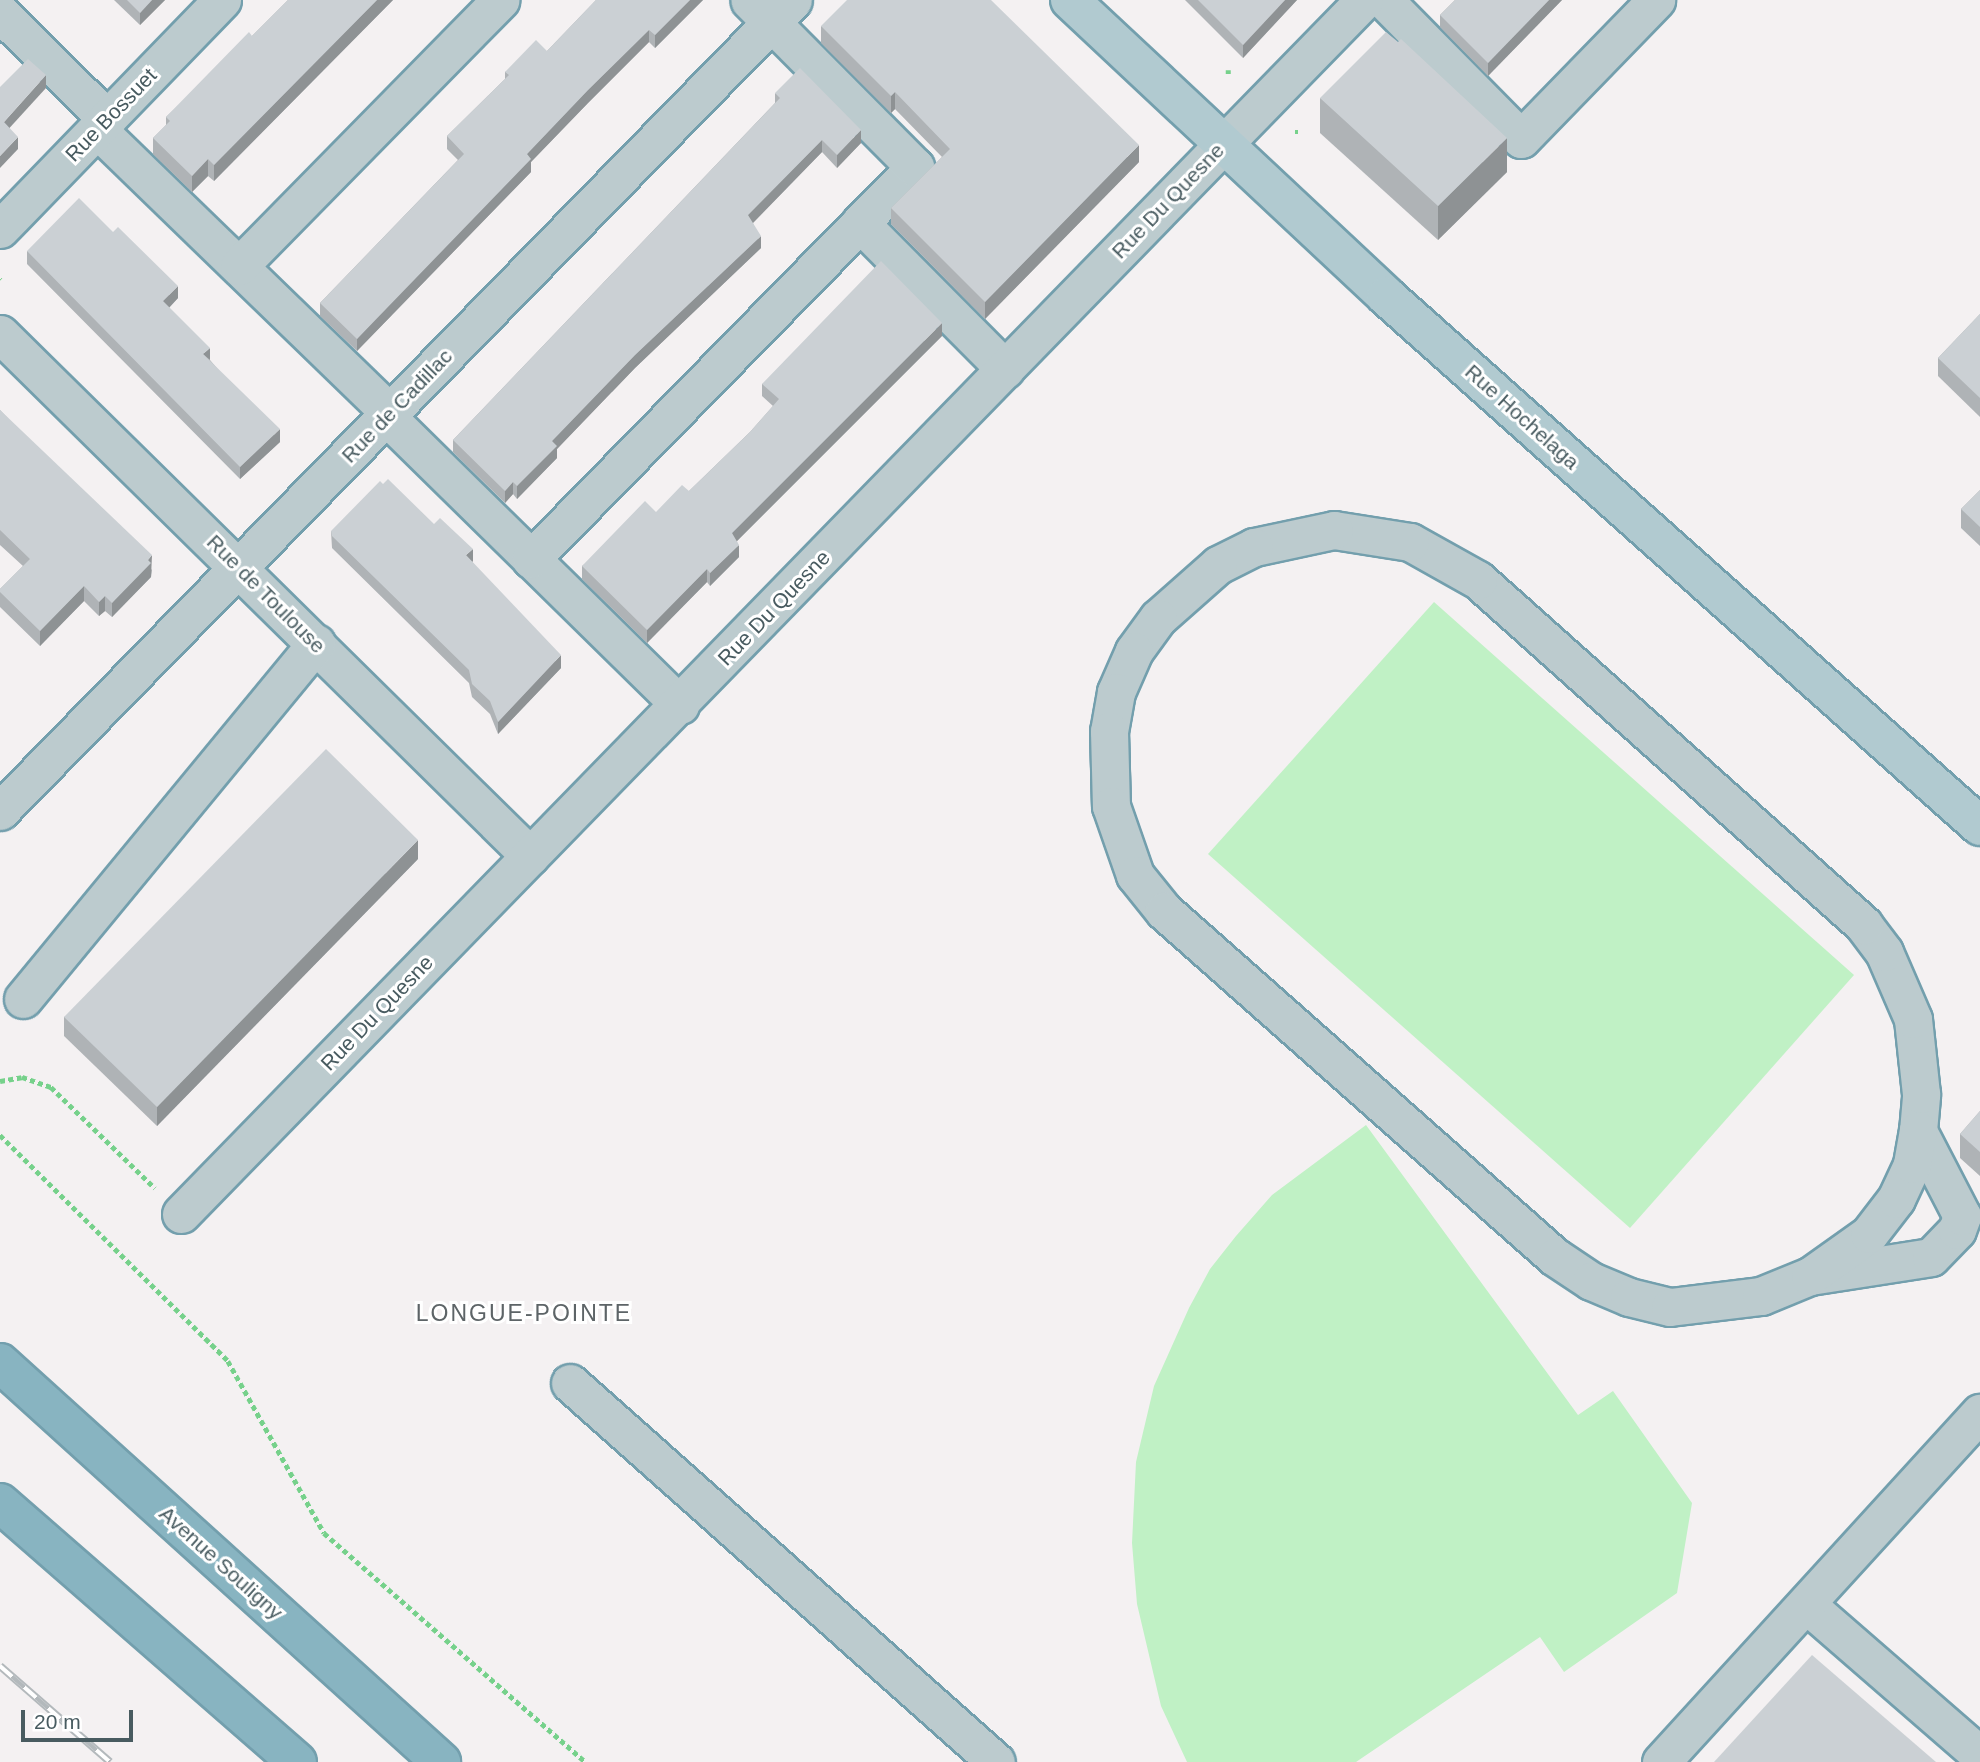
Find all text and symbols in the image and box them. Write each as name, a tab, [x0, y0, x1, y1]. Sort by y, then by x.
street label: Rue Bossuet	[60, 63, 162, 167]
street label: Rue Du Quesne	[1107, 138, 1229, 264]
street label: Rue de Cadillac	[336, 344, 458, 468]
street label: Rue Hochelaga	[1460, 359, 1584, 475]
street label: Rue de Toulouse	[201, 529, 331, 659]
street label: Rue Du Quesne	[713, 545, 835, 671]
street label: Rue Du Quesne	[316, 950, 438, 1076]
district label: LONGUE-POINTE	[417, 1299, 631, 1327]
street label: Avenue Souligny	[154, 1501, 288, 1625]
scale bar	[24, 1696, 136, 1740]
text: 20 m	[34, 1710, 81, 1733]

